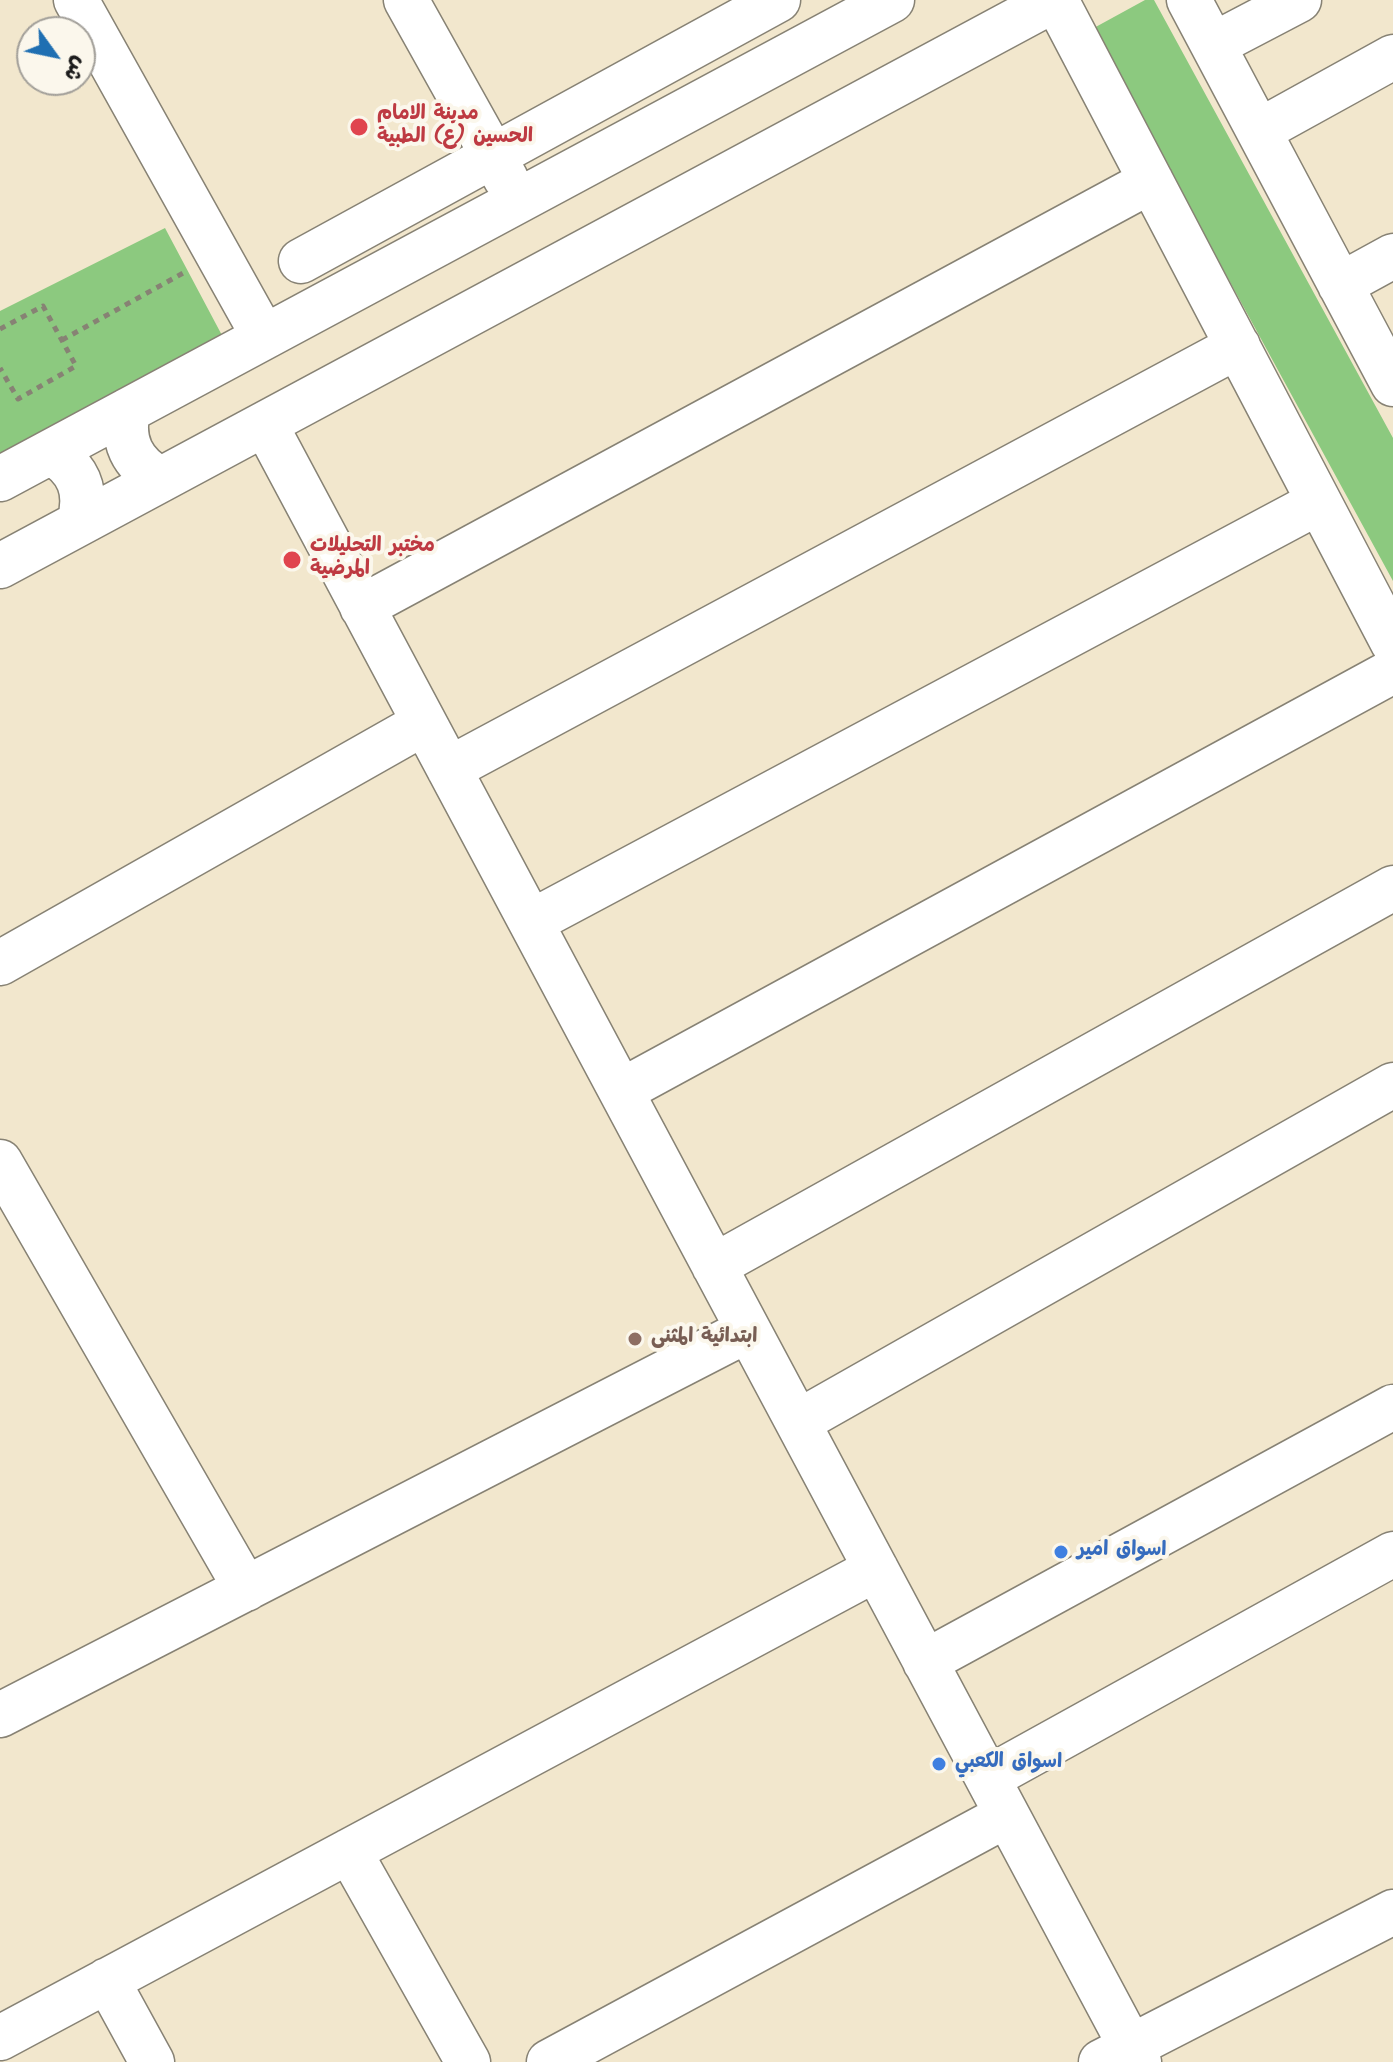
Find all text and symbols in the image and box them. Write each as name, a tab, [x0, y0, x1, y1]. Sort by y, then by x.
north arrow	[16, 16, 96, 96]
text: ش	[54, 49, 96, 88]
place label: مدينة الامام الحسين (ع) الطبية	[377, 104, 533, 151]
marker: مدينة الامام الحسين (ع) الطبية	[348, 116, 370, 138]
place label: مختبر التحليلات المرضية	[310, 536, 435, 583]
marker: مختبر التحليلات المرضية	[281, 549, 303, 571]
place label: ابتدائية المثنى	[651, 1327, 757, 1351]
marker: ابتدائية المثنى	[626, 1330, 644, 1348]
place label: اسواق امير	[1077, 1540, 1166, 1564]
marker: اسواق امير	[1052, 1543, 1070, 1561]
place label: اسواق الكعبي	[955, 1752, 1062, 1776]
marker: اسواق الكعبي	[930, 1755, 948, 1773]

